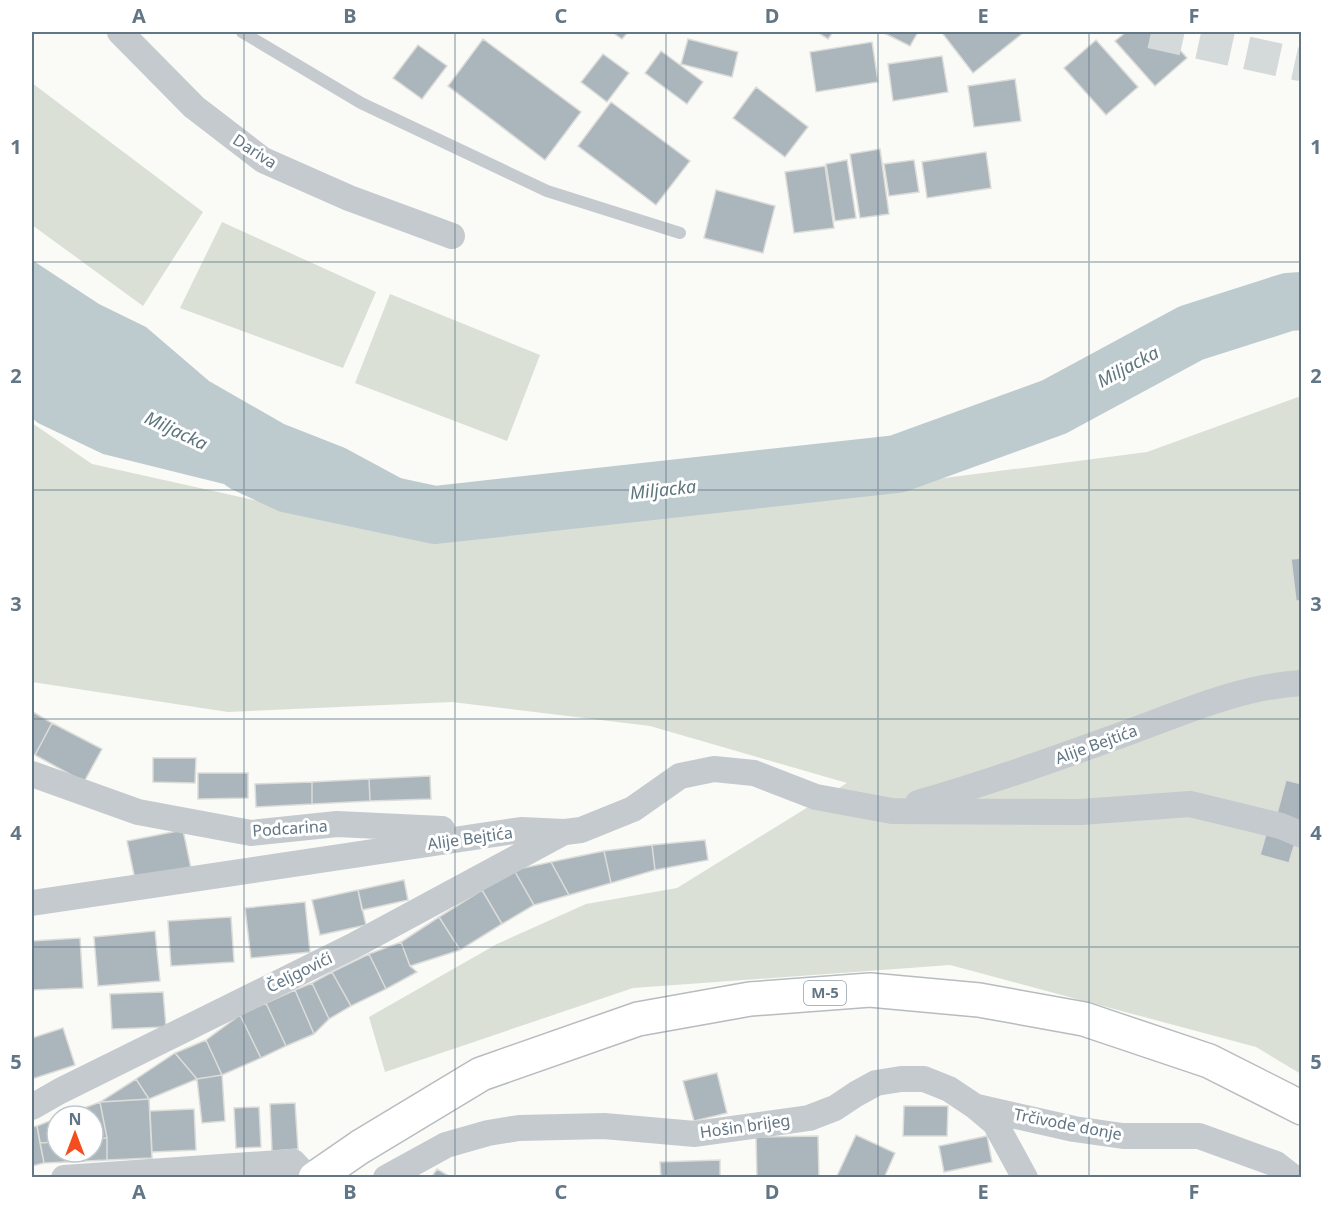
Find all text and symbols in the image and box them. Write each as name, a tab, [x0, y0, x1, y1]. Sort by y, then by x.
text: A	[132, 2, 146, 29]
text: B	[343, 2, 357, 29]
text: C	[555, 2, 568, 29]
text: D	[765, 2, 779, 29]
text: E	[977, 2, 989, 29]
text: F	[1189, 2, 1199, 29]
street label: Dariva	[229, 129, 281, 173]
text: 1	[10, 133, 22, 160]
text: 1	[1310, 133, 1322, 160]
water label: Miljacka	[1092, 340, 1163, 392]
text: 2	[10, 362, 22, 389]
text: 2	[1310, 362, 1322, 389]
water label: Miljacka	[141, 405, 212, 455]
water label: Miljacka	[629, 474, 697, 504]
text: 3	[10, 590, 22, 617]
text: 3	[1310, 590, 1322, 617]
street label: Alije Bejtića	[1052, 719, 1140, 769]
street label: Podcarina	[252, 814, 328, 842]
text: 4	[10, 819, 22, 846]
text: 4	[1310, 819, 1322, 846]
street label: Alije Bejtića	[426, 821, 514, 855]
street label: Čeljgovići	[262, 947, 336, 997]
road number: M-5	[804, 981, 846, 1005]
text: 5	[10, 1048, 22, 1075]
text: 5	[1310, 1048, 1322, 1075]
street label: Trčivode donje	[1012, 1103, 1124, 1145]
north arrow	[45, 1104, 105, 1164]
text: N	[68, 1108, 82, 1130]
street label: Hošin brijeg	[698, 1109, 792, 1143]
text: A	[132, 1178, 146, 1205]
text: B	[343, 1178, 357, 1205]
text: C	[555, 1178, 568, 1205]
text: D	[765, 1178, 779, 1205]
text: E	[977, 1178, 989, 1205]
text: F	[1189, 1178, 1199, 1205]

